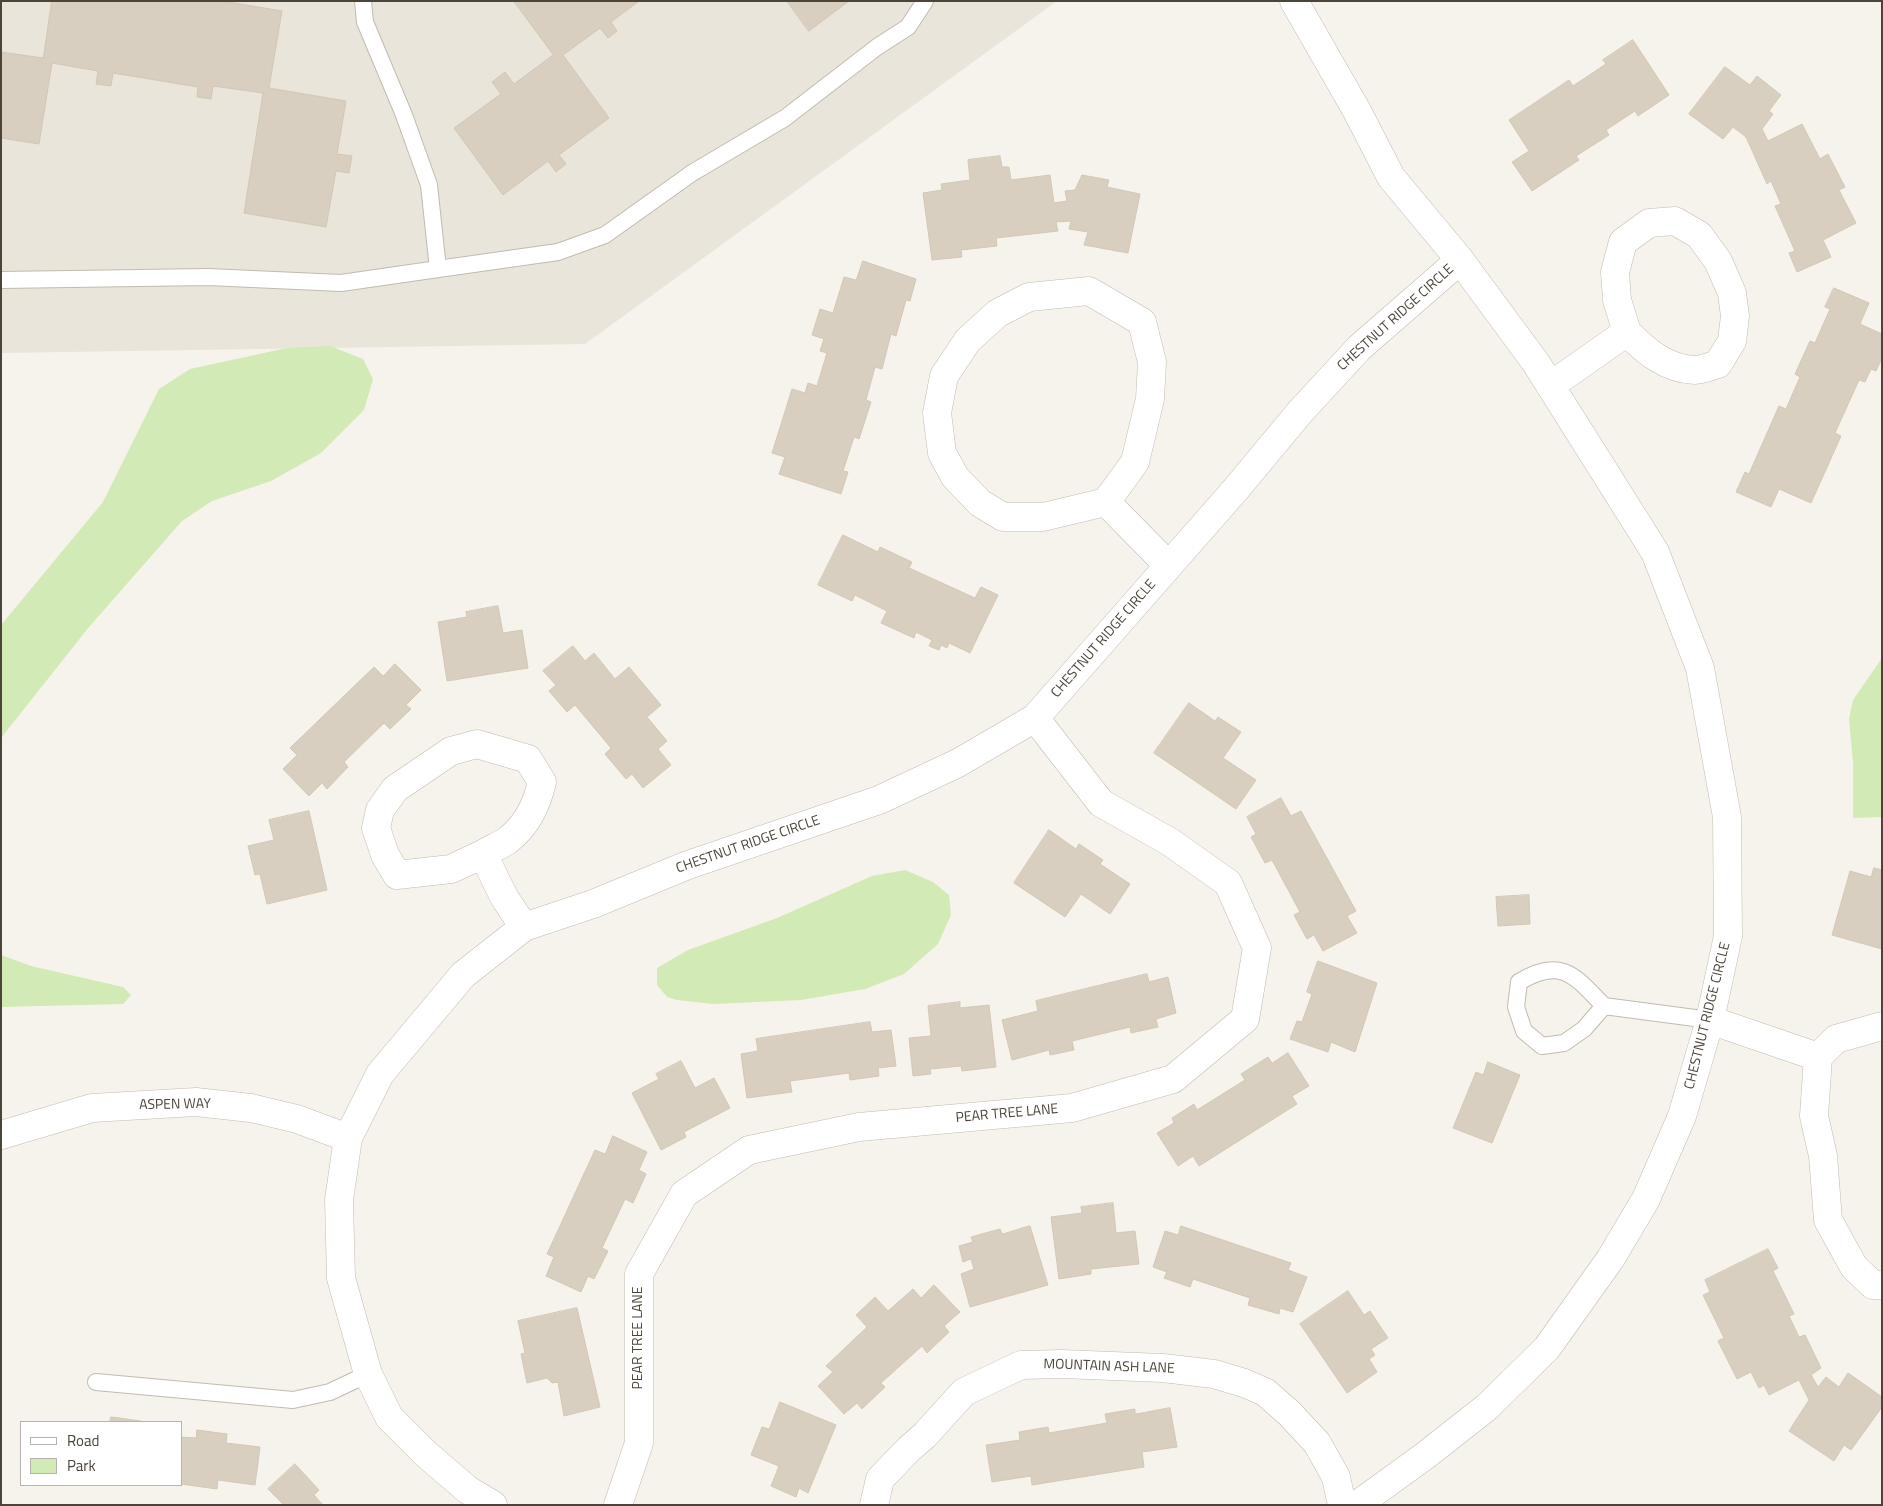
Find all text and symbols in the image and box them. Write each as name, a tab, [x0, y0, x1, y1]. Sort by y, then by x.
street label: CHESTNUT RIDGE CIRCLE	[1334, 261, 1458, 375]
street label: CHESTNUT RIDGE CIRCLE	[1048, 577, 1160, 701]
street label: CHESTNUT RIDGE CIRCLE	[674, 812, 822, 878]
street label: CHESTNUT RIDGE CIRCLE	[1682, 941, 1734, 1091]
street label: ASPEN WAY	[139, 1096, 211, 1114]
street label: PEAR TREE LANE	[955, 1101, 1059, 1127]
street label: PEAR TREE LANE	[631, 1287, 647, 1389]
street label: MOUNTAIN ASH LANE	[1043, 1356, 1175, 1378]
legend	[20, 1421, 182, 1486]
text: Road	[67, 1429, 99, 1452]
text: Park	[67, 1454, 96, 1477]

